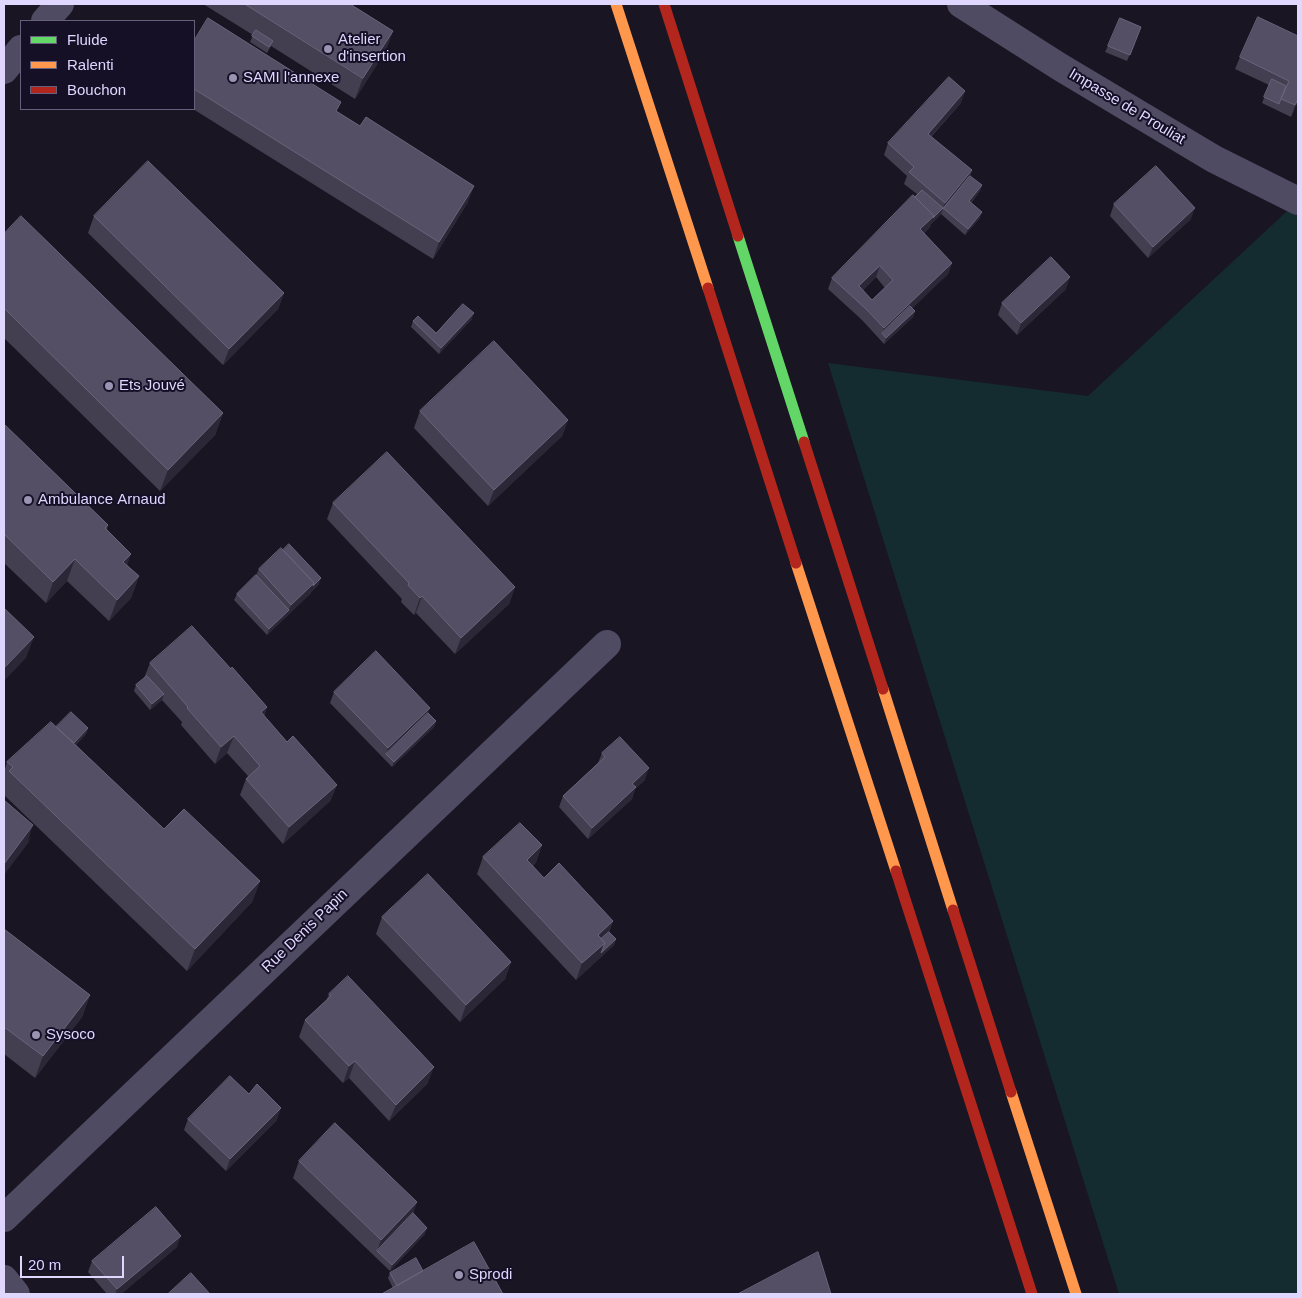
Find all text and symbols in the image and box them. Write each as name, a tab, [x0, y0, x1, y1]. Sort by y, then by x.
legend	[20, 20, 195, 110]
text: Fluide	[67, 31, 108, 48]
place label: Atelier d'insertion	[338, 31, 406, 66]
marker: Atelier d'insertion	[322, 43, 334, 55]
text: Ralenti	[67, 56, 114, 73]
street label: Impasse de Prouliat	[1066, 65, 1188, 149]
place label: SAMI l'annexe	[243, 69, 339, 87]
marker: SAMI l'annexe	[227, 72, 239, 84]
text: Bouchon	[67, 81, 126, 98]
place label: Ets Jouvé	[119, 377, 185, 395]
marker: Ets Jouvé	[103, 380, 115, 392]
place label: Ambulance Arnaud	[38, 491, 166, 509]
marker: Ambulance Arnaud	[22, 494, 34, 506]
street label: Rue Denis Papin	[258, 885, 352, 977]
place label: Sysoco	[46, 1026, 95, 1044]
marker: Sysoco	[30, 1029, 42, 1041]
scale bar	[22, 1246, 126, 1278]
text: 20 m	[28, 1256, 61, 1273]
place label: Sprodi	[469, 1266, 512, 1284]
marker: Sprodi	[453, 1269, 465, 1281]

